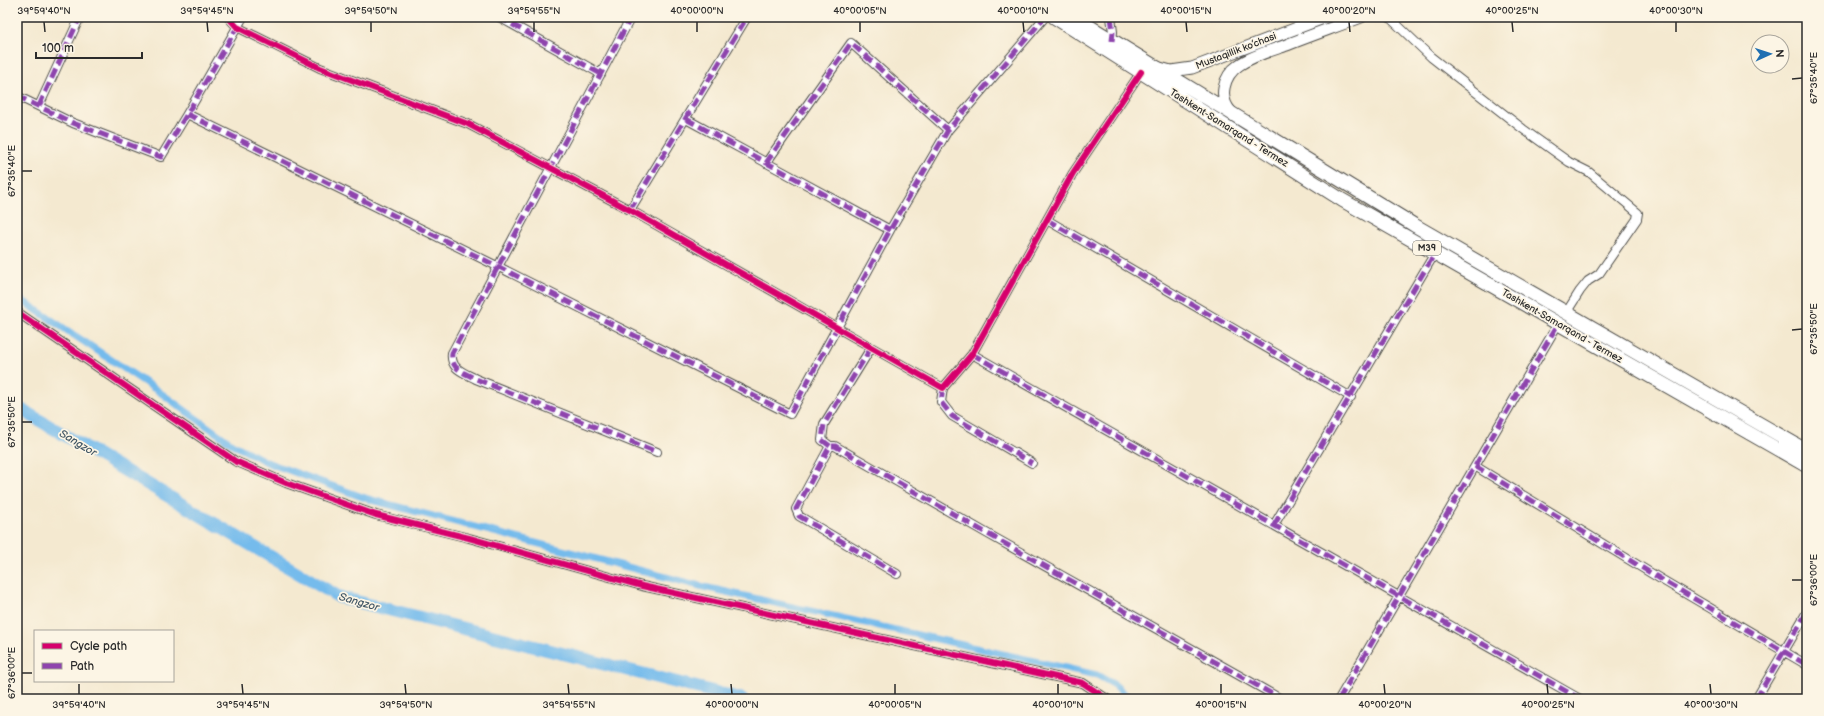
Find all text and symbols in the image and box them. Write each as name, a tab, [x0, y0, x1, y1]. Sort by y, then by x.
text: 39°59'40"N	[17, 5, 71, 17]
text: 39°59'45"N	[180, 5, 234, 17]
text: 39°59'50"N	[344, 5, 398, 17]
text: 39°59'55"N	[508, 5, 561, 17]
text: 40°00'00"N	[670, 5, 724, 17]
text: 40°00'05"N	[833, 5, 887, 17]
text: 40°00'10"N	[997, 5, 1049, 17]
text: 40°00'15"N	[1160, 5, 1212, 17]
text: 40°00'20"N	[1322, 5, 1376, 17]
text: 40°00'25"N	[1485, 5, 1539, 17]
text: 40°00'30"N	[1649, 5, 1703, 17]
street label: Mustaqillik ko’chasi	[1194, 30, 1278, 72]
scale bar	[36, 34, 142, 60]
north arrow	[1750, 34, 1790, 74]
text: 100 m	[42, 41, 74, 56]
text: N	[1773, 49, 1786, 58]
text: 67°35'40"E	[1808, 52, 1820, 104]
street label: Tashkent-Samarqand - Termez	[1168, 86, 1291, 170]
text: 67°35'40"E	[6, 145, 18, 197]
road number: M39	[1413, 241, 1441, 255]
street label: Tashkent-Samarqand - Termez	[1499, 286, 1625, 366]
text: 67°35'50"E	[1808, 303, 1820, 355]
text: 67°35'50"E	[6, 396, 18, 448]
water label: Sangzor	[57, 427, 100, 460]
text: 67°36'00"E	[1808, 553, 1820, 606]
water label: Sangzor	[337, 590, 382, 614]
legend	[34, 630, 174, 682]
text: Cycle path	[70, 639, 127, 654]
text: 67°36'00"E	[6, 646, 18, 699]
text: Path	[70, 659, 95, 674]
text: 39°59'40"N	[52, 699, 106, 711]
text: 39°59'45"N	[216, 699, 270, 711]
text: 39°59'50"N	[379, 699, 433, 711]
text: 39°59'55"N	[543, 699, 596, 711]
text: 40°00'00"N	[705, 699, 759, 711]
text: 40°00'05"N	[868, 699, 922, 711]
text: 40°00'10"N	[1032, 699, 1084, 711]
text: 40°00'15"N	[1195, 699, 1247, 711]
text: 40°00'20"N	[1358, 699, 1412, 711]
text: 40°00'25"N	[1521, 699, 1575, 711]
text: 40°00'30"N	[1684, 699, 1738, 711]

